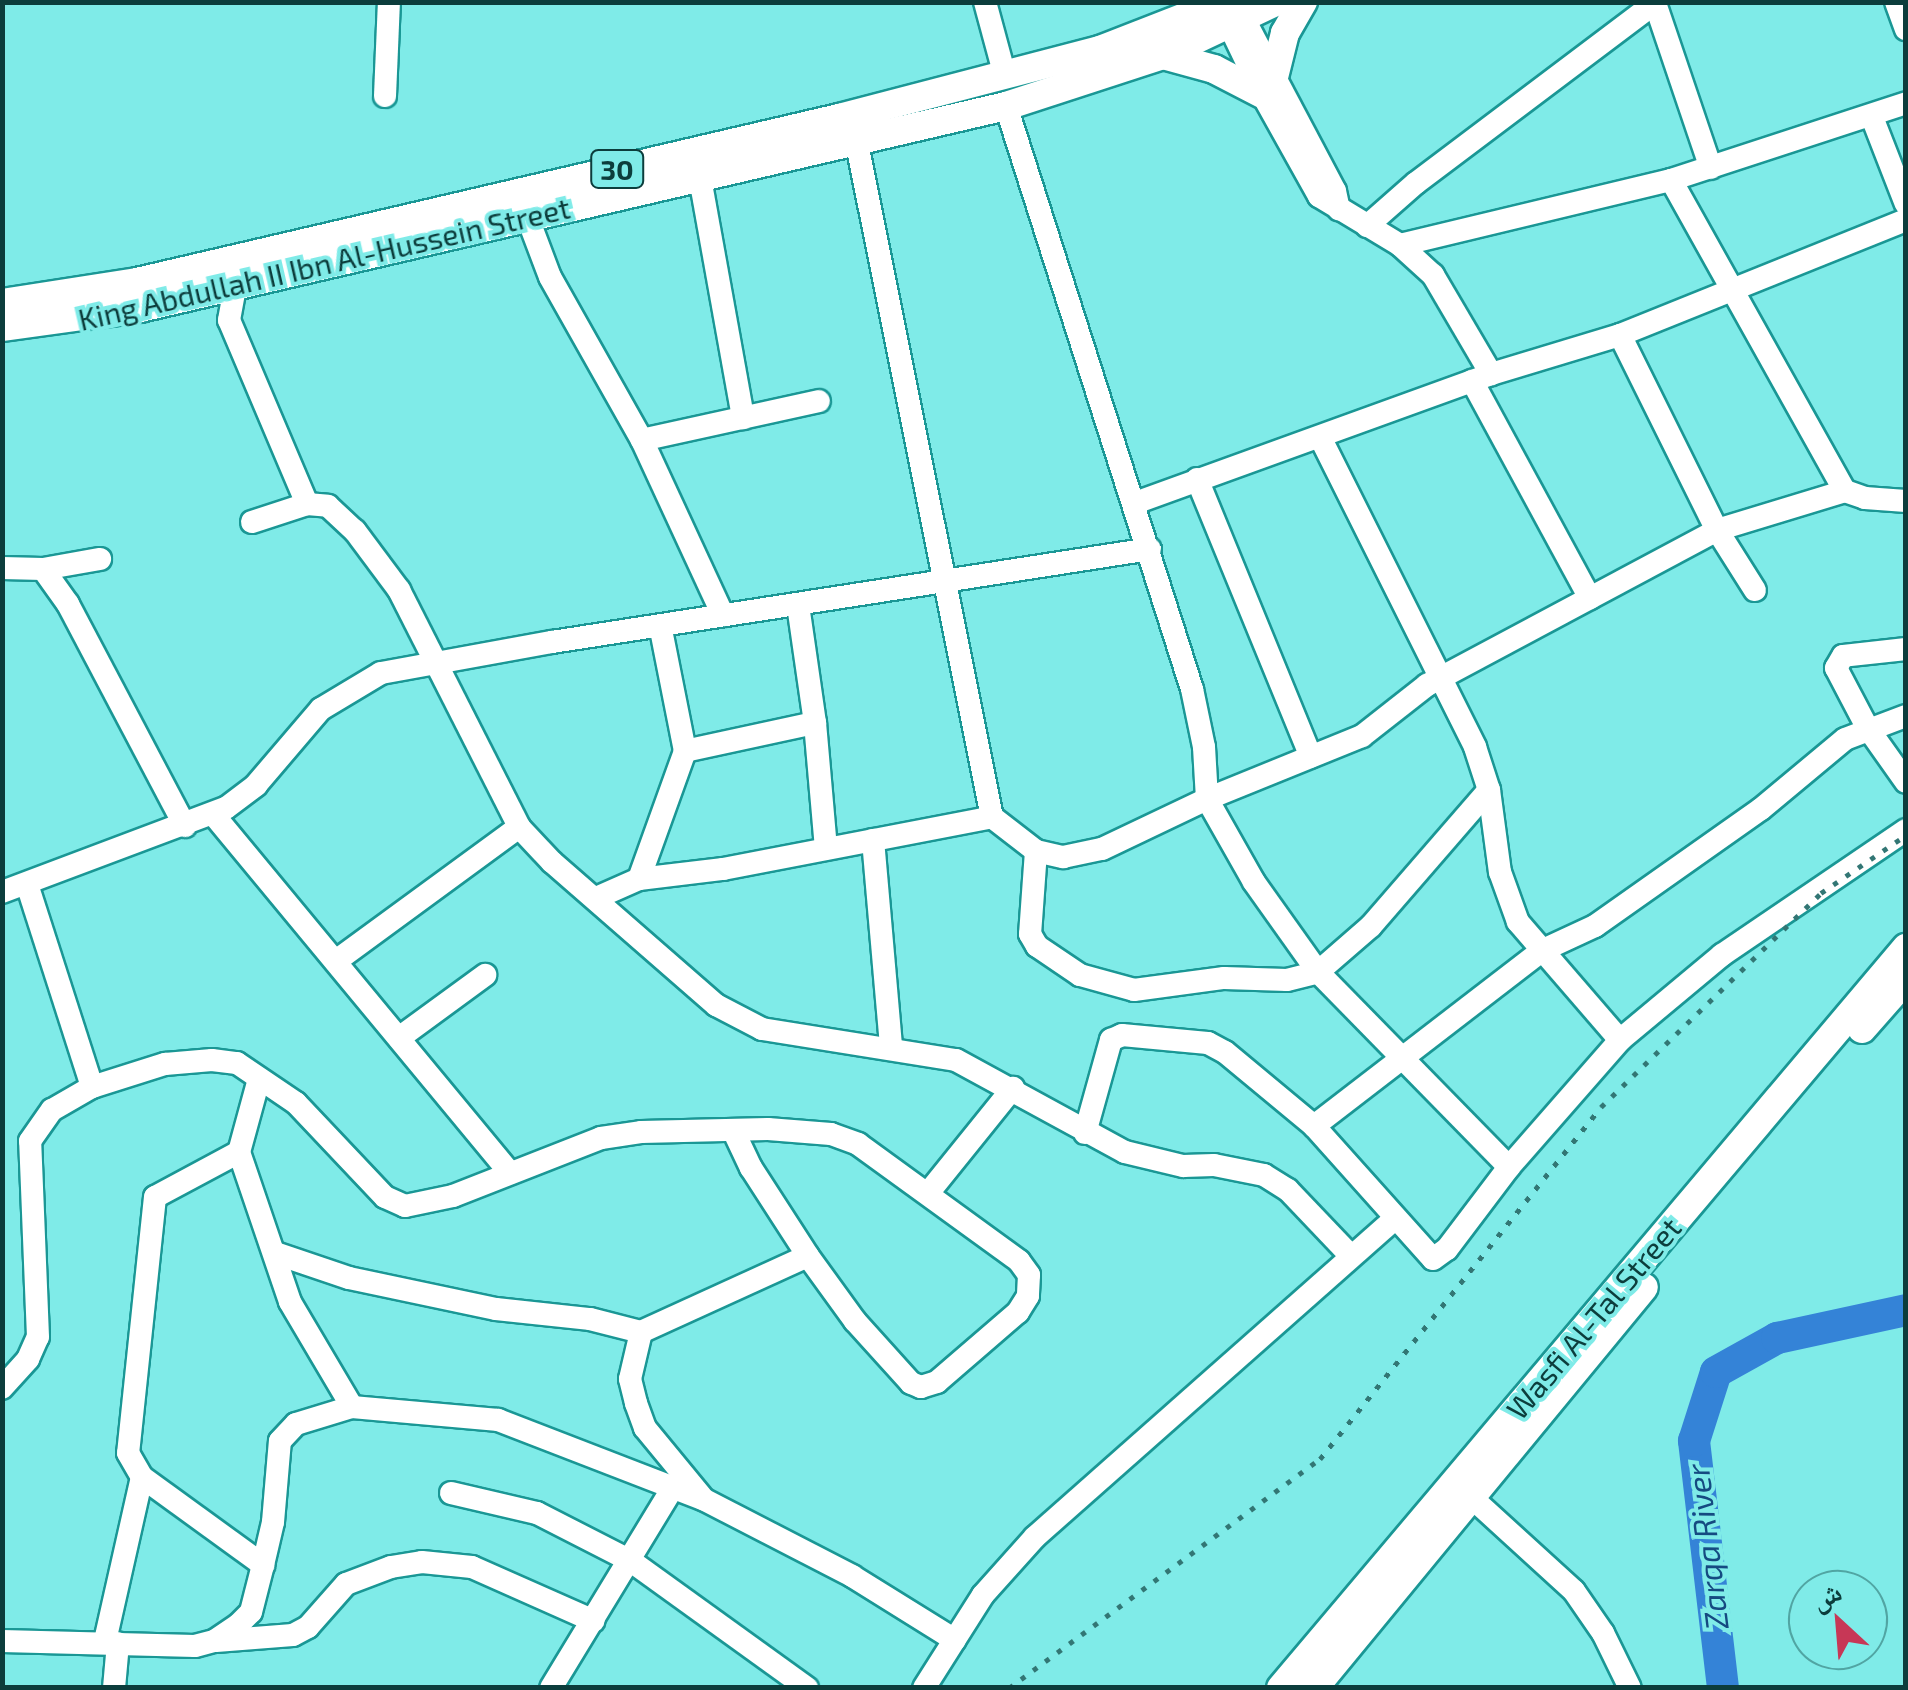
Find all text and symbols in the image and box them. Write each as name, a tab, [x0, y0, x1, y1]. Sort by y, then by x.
road number: 30	[590, 146, 644, 192]
street label: King Abdullah II Ibn Al-Hussein Street	[74, 189, 574, 337]
street label: Wasfi Al-Tal Street	[1498, 1209, 1688, 1427]
water label: Zarqa River	[1677, 1462, 1735, 1632]
north arrow	[1788, 1570, 1888, 1670]
text: ش	[1805, 1573, 1847, 1617]

